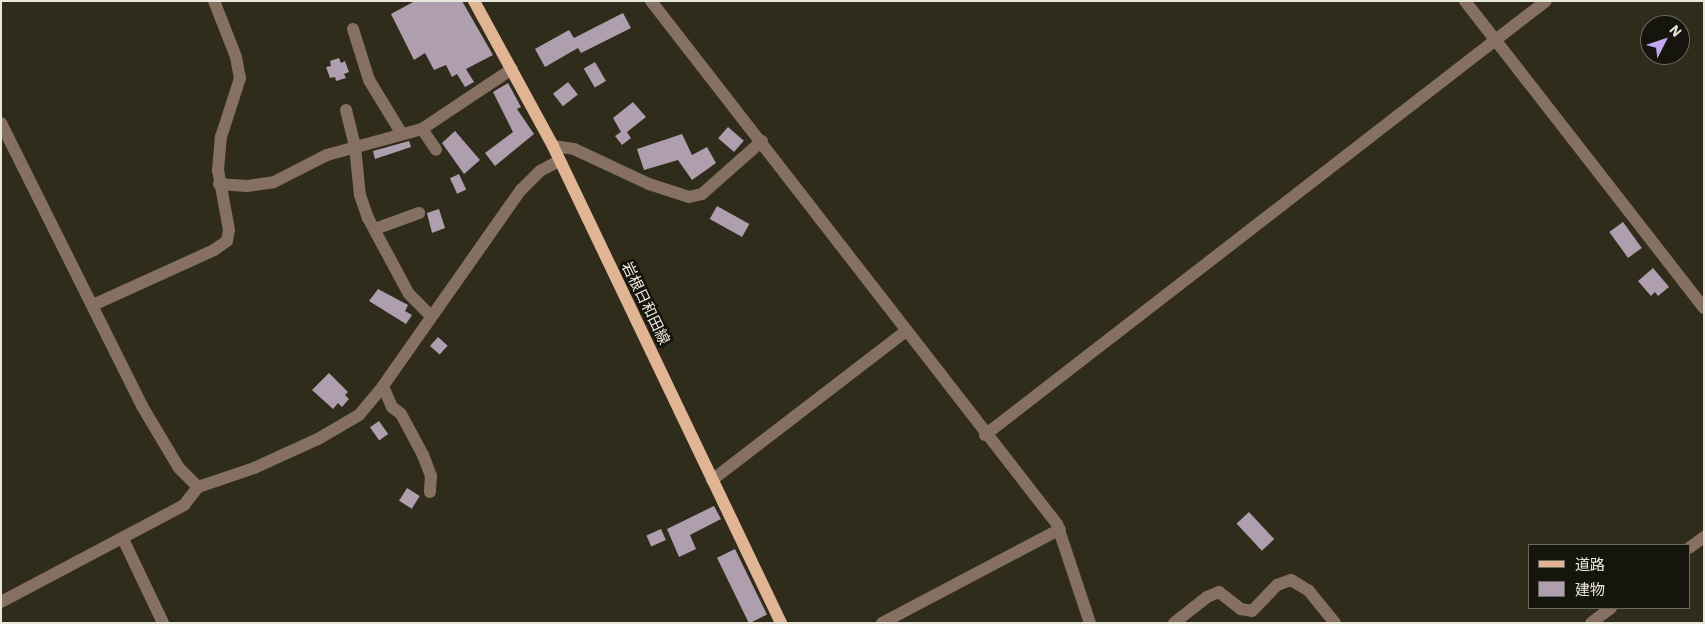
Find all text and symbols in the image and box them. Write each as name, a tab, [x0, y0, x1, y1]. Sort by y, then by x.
north arrow	[1640, 15, 1690, 65]
text: N	[1665, 21, 1686, 41]
street label: 岩根日和田線	[618, 259, 674, 347]
legend	[1528, 544, 1690, 609]
text: 道路	[1575, 555, 1605, 574]
text: 建物	[1575, 580, 1605, 599]

